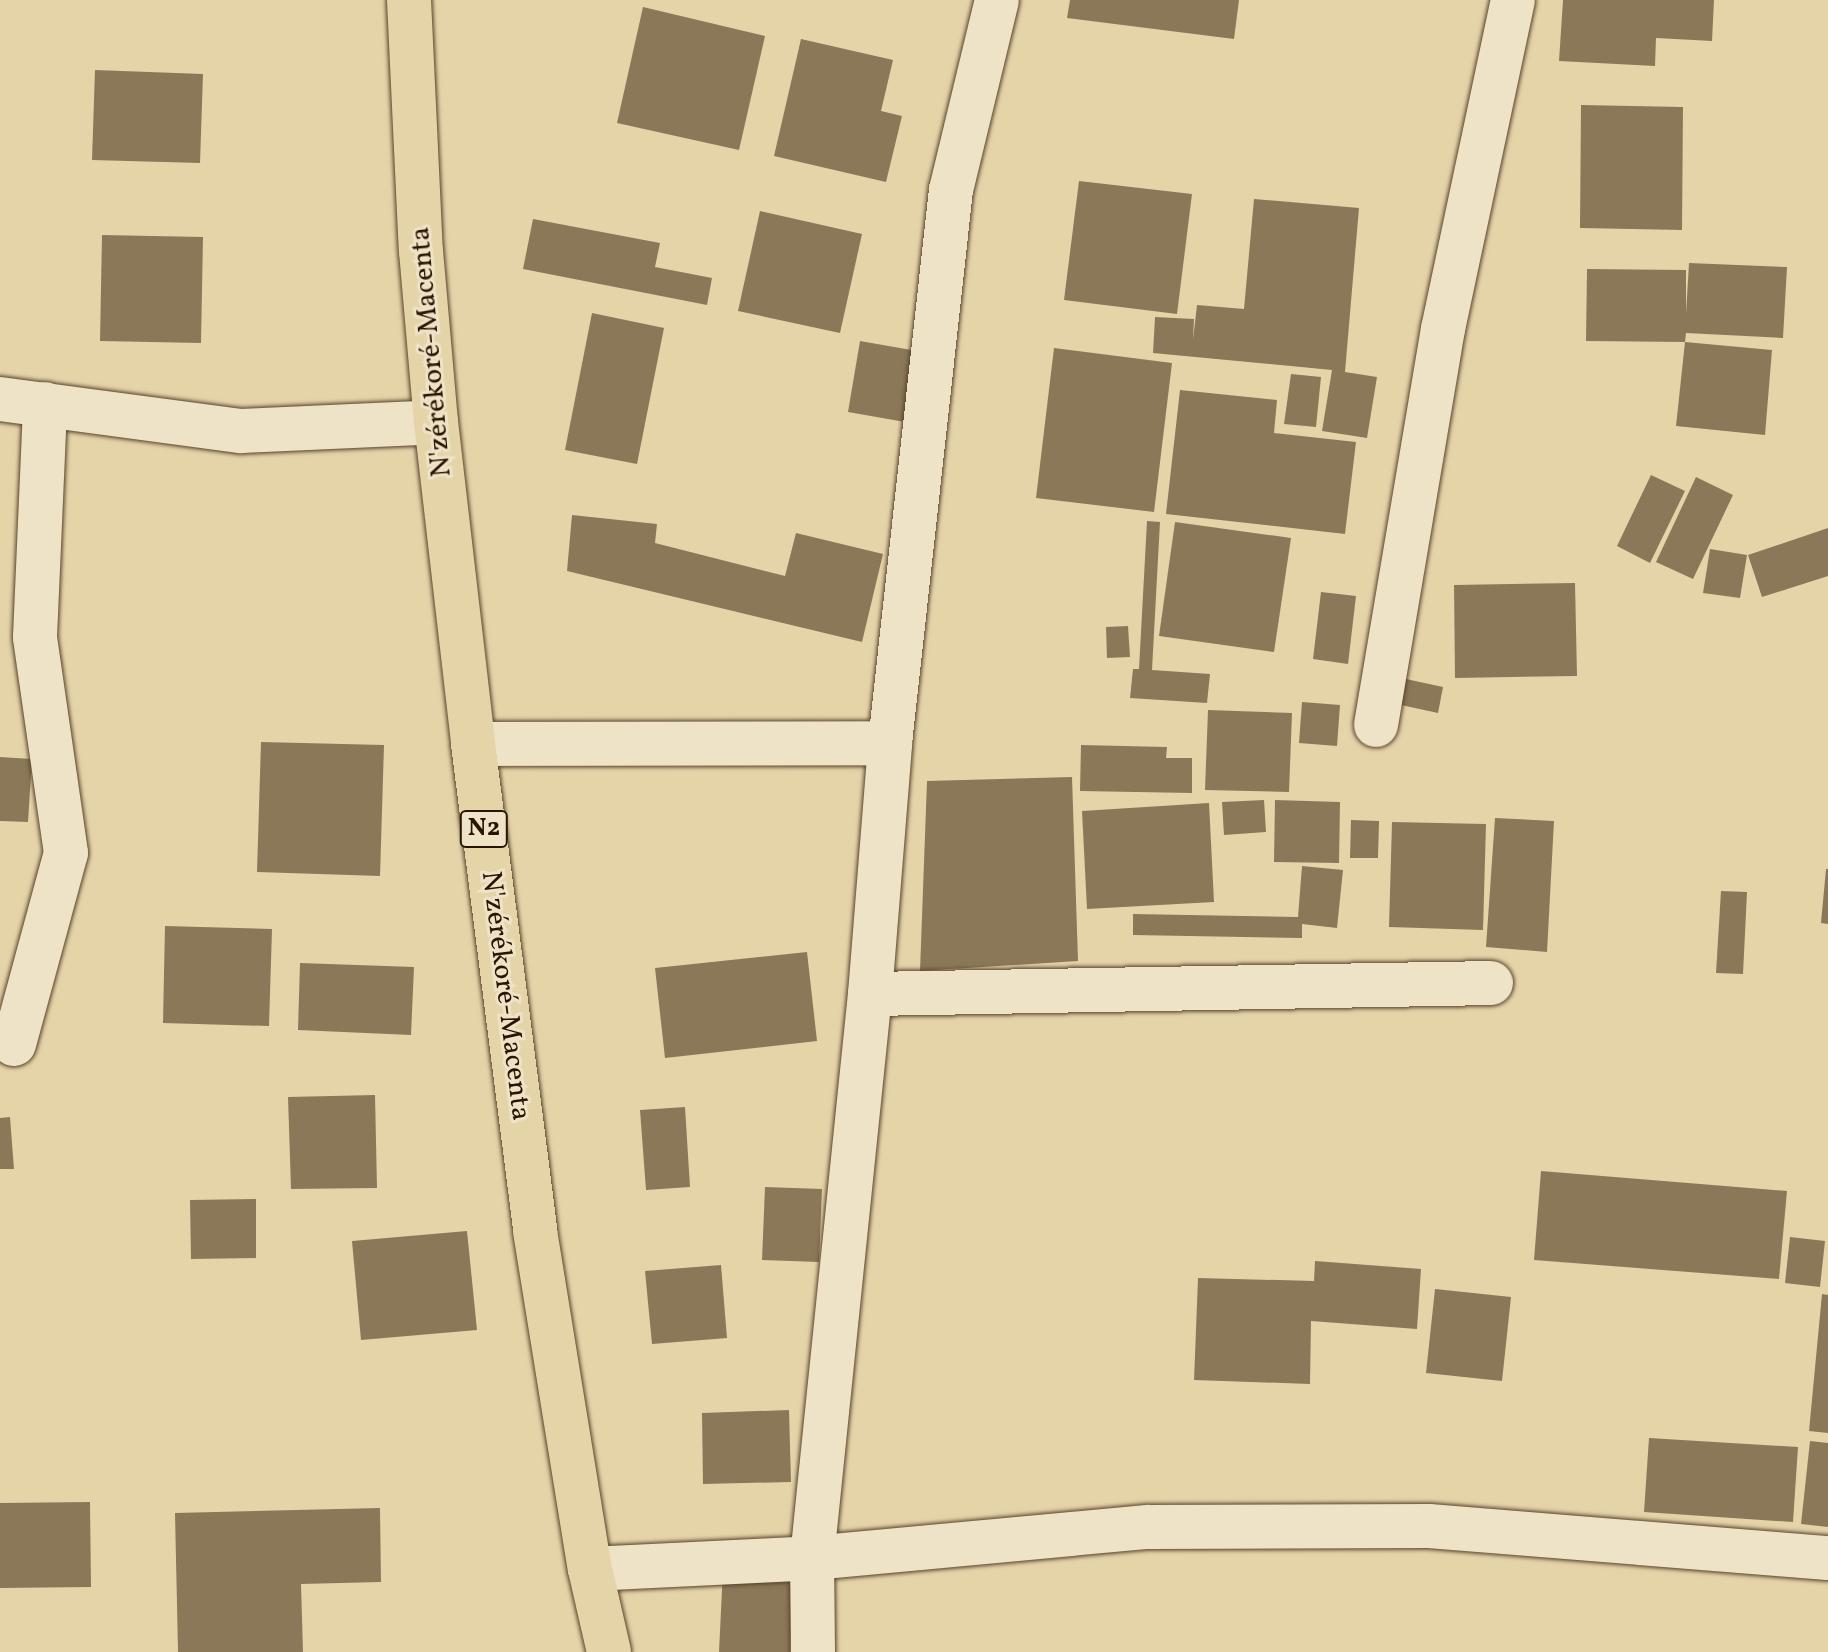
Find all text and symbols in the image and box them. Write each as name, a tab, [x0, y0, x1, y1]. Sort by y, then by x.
street label: N'zérékoré-Macenta	[404, 226, 460, 478]
road number: N2	[458, 807, 510, 851]
street label: N'zérékoré-Macenta	[473, 869, 537, 1123]

